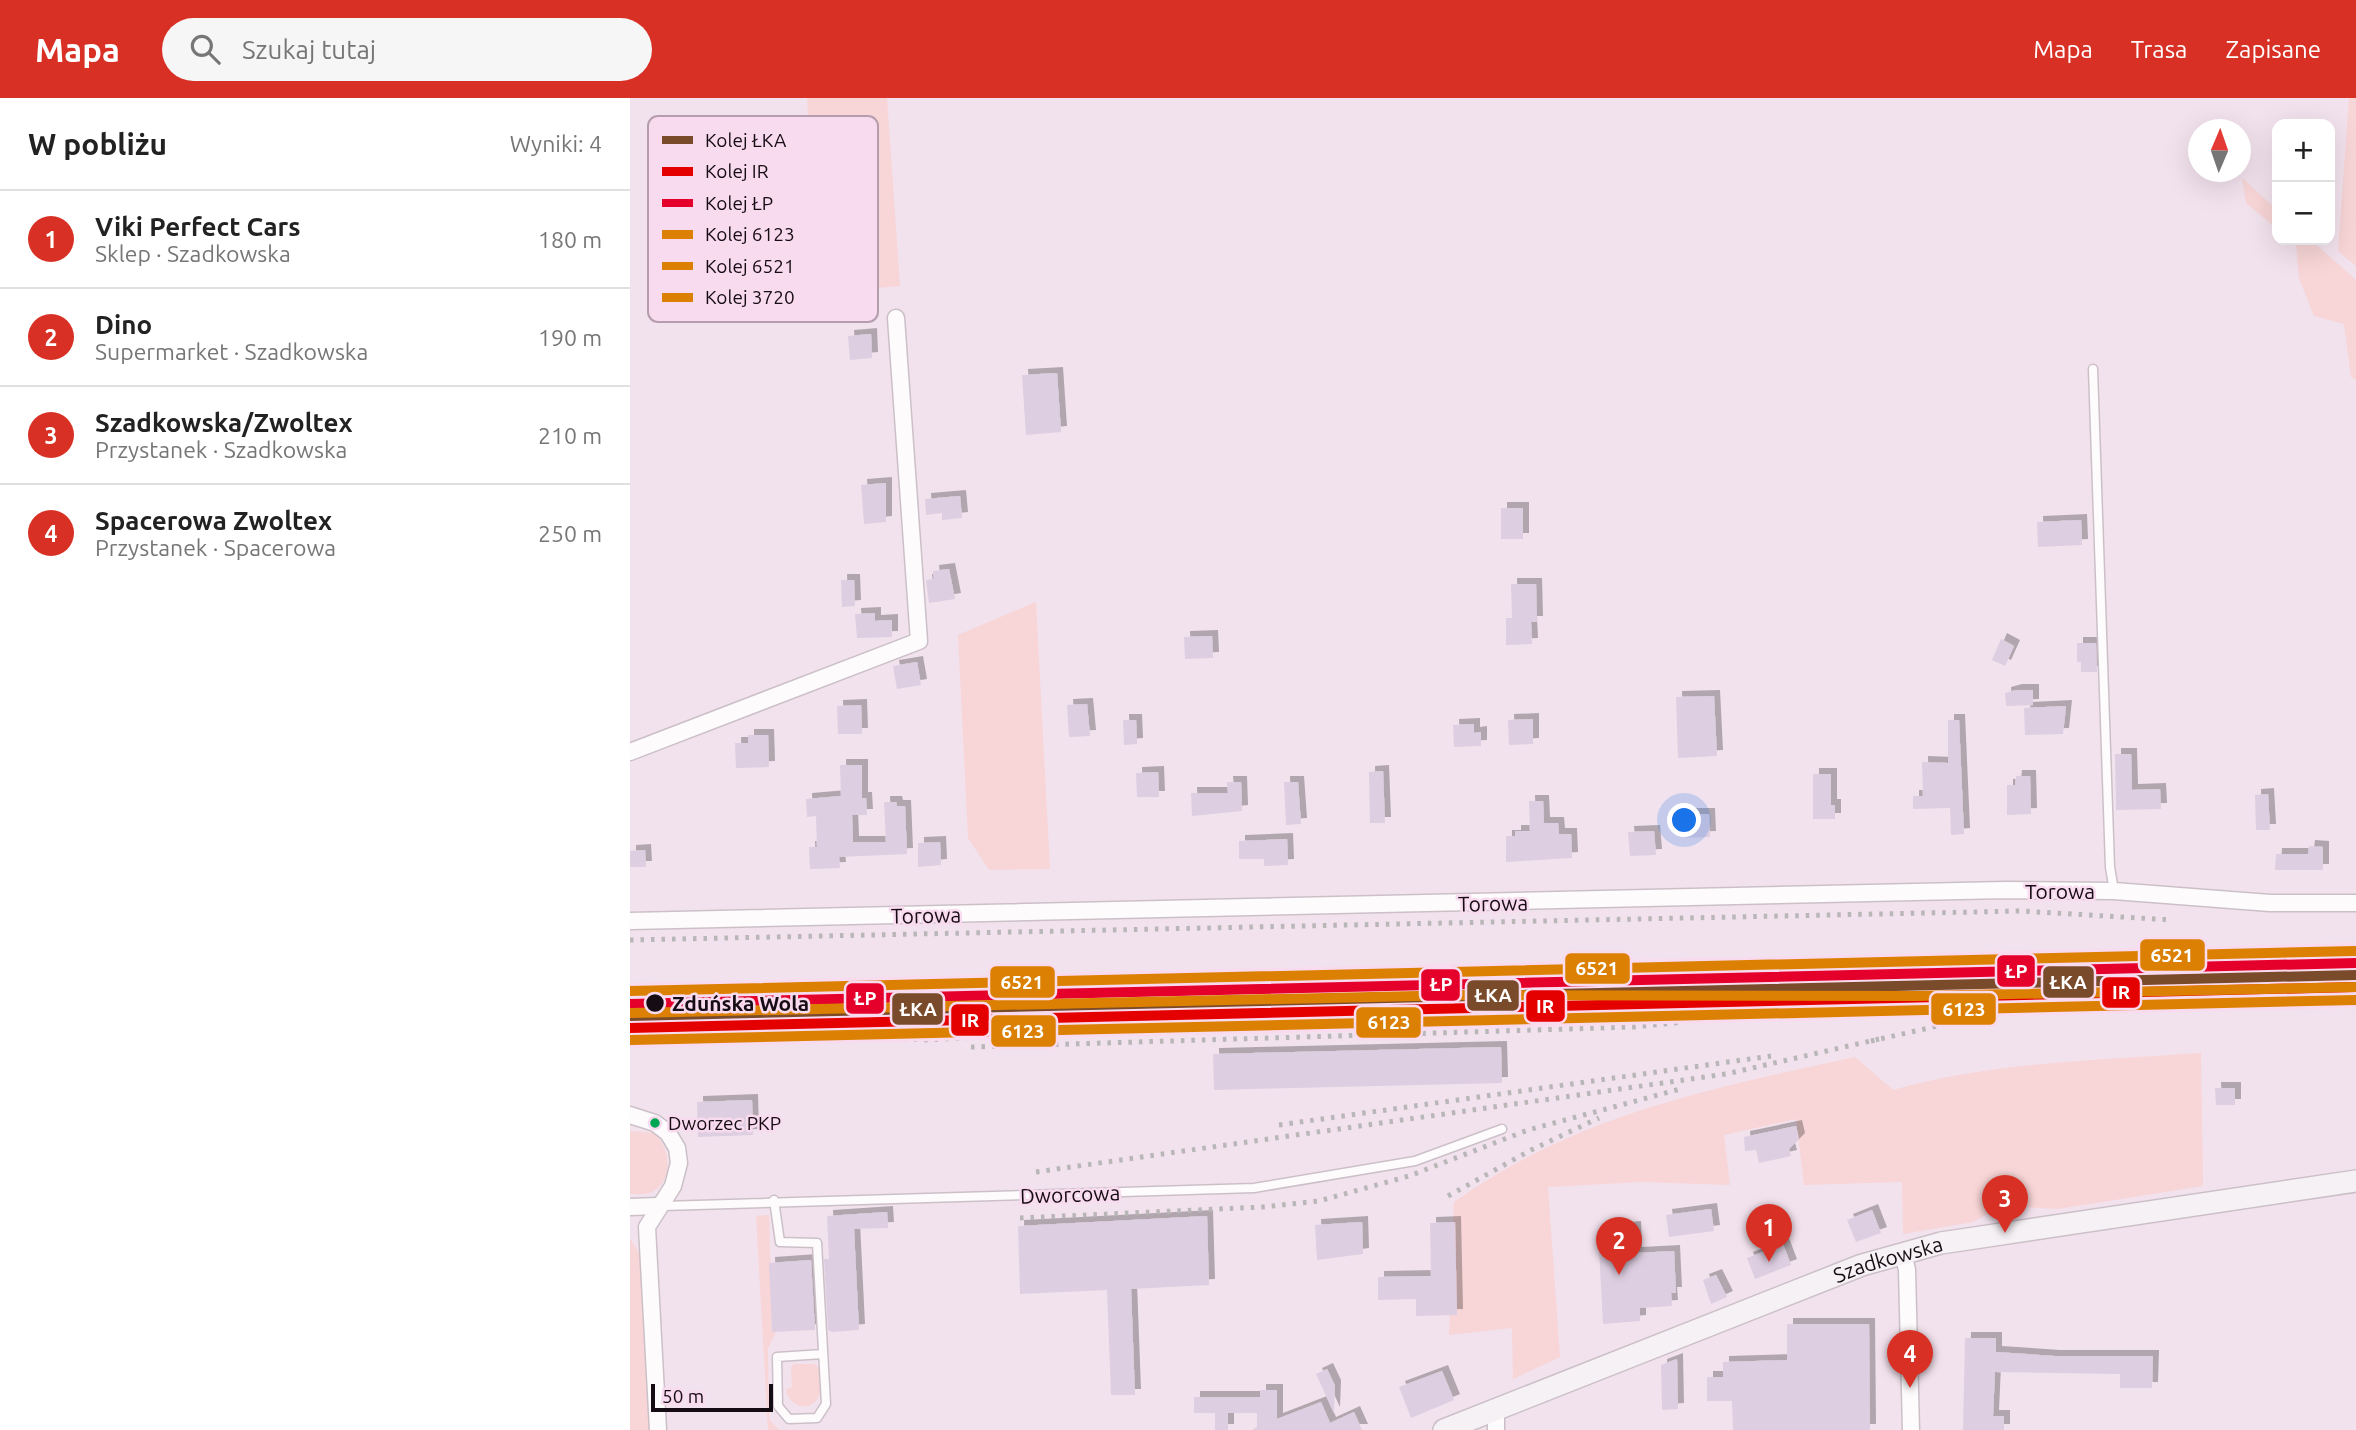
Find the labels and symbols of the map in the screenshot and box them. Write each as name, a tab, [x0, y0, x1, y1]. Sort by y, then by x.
legend	[648, 116, 878, 322]
north arrow	[2188, 119, 2251, 182]
text: Kolej ŁKA	[705, 129, 787, 151]
text: Kolej IR	[705, 160, 769, 182]
text: Kolej ŁP	[705, 192, 773, 214]
text: Kolej 6123	[705, 223, 795, 245]
text: Kolej 6521	[705, 255, 795, 277]
text: Kolej 3720	[705, 286, 795, 308]
your location	[1667, 803, 1701, 837]
street label: Torowa	[2025, 879, 2095, 903]
street label: Torowa	[1458, 890, 1528, 916]
street label: Torowa	[891, 902, 961, 928]
line badge: 6521	[2139, 938, 2206, 972]
text: 6521	[2151, 944, 2193, 966]
line badge: 6521	[1564, 952, 1631, 985]
line badge: ŁP	[1996, 954, 2036, 988]
text: 6521	[1576, 957, 1618, 979]
text: ŁP	[2005, 960, 2028, 982]
line badge: 6521	[989, 965, 1056, 999]
line badge: ŁKA	[2042, 965, 2095, 999]
line badge: ŁP	[1420, 968, 1461, 1002]
text: 6521	[1001, 971, 1043, 993]
text: ŁKA	[2049, 971, 2087, 993]
text: ŁP	[1430, 973, 1453, 995]
line badge: IR	[2101, 976, 2141, 1009]
line badge: ŁKA	[1466, 979, 1520, 1012]
text: IR	[2112, 981, 2131, 1003]
line badge: ŁP	[845, 982, 885, 1015]
text: ŁKA	[1474, 984, 1512, 1006]
text: ŁP	[854, 987, 877, 1009]
line badge: IR	[1525, 989, 1566, 1023]
place label: Zduńska Wola	[672, 991, 809, 1015]
marker: Zduńska Wola	[644, 992, 666, 1014]
line badge: ŁKA	[891, 992, 944, 1026]
line badge: 6123	[1930, 992, 1997, 1026]
text: IR	[1536, 995, 1555, 1017]
text: ŁKA	[899, 998, 937, 1020]
text: 6123	[1943, 998, 1985, 1020]
line badge: IR	[950, 1003, 990, 1037]
line badge: 6123	[1355, 1006, 1422, 1039]
text: IR	[961, 1009, 980, 1031]
text: 6123	[1368, 1011, 1410, 1033]
line badge: 6123	[990, 1014, 1057, 1048]
text: 6123	[1002, 1020, 1044, 1042]
place label: Dworzec PKP	[668, 1112, 781, 1134]
marker: Dworzec PKP	[648, 1116, 662, 1130]
pin: 3	[1982, 1175, 2028, 1233]
street label: Dworcowa	[1019, 1180, 1121, 1208]
pin: 1	[1746, 1204, 1792, 1262]
pin: 2	[1596, 1217, 1642, 1275]
street label: Szadkowska	[1830, 1231, 1945, 1287]
pin: 4	[1887, 1330, 1933, 1388]
scale bar	[651, 1381, 774, 1413]

